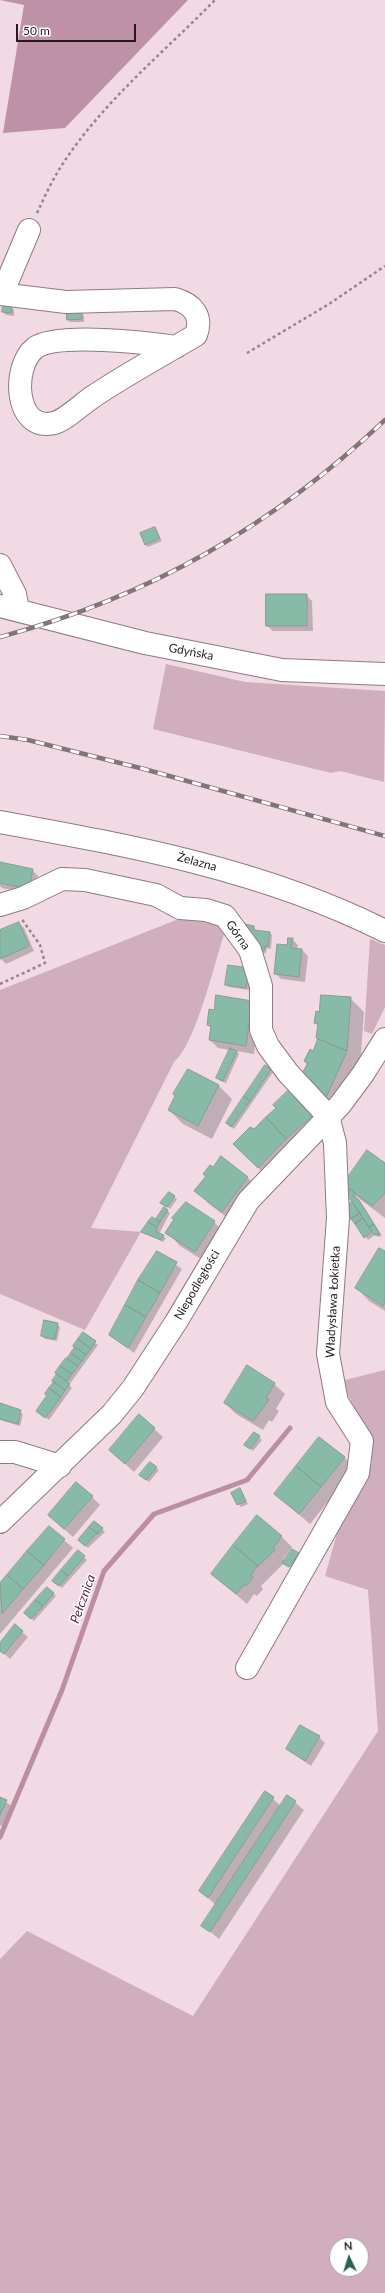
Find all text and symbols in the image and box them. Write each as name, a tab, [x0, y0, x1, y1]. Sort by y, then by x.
scale bar	[18, 16, 138, 42]
text: 50 m	[23, 23, 50, 38]
street label: Gdyńska	[167, 641, 215, 663]
street label: Żelazna	[176, 850, 218, 874]
street label: Górna	[223, 918, 253, 952]
street label: Władysława Łokietka	[323, 1246, 343, 1358]
street label: Niepodległości	[171, 1248, 223, 1322]
water label: Pełcznica	[67, 1573, 99, 1625]
north arrow	[329, 2237, 369, 2277]
text: N	[344, 2239, 353, 2252]

